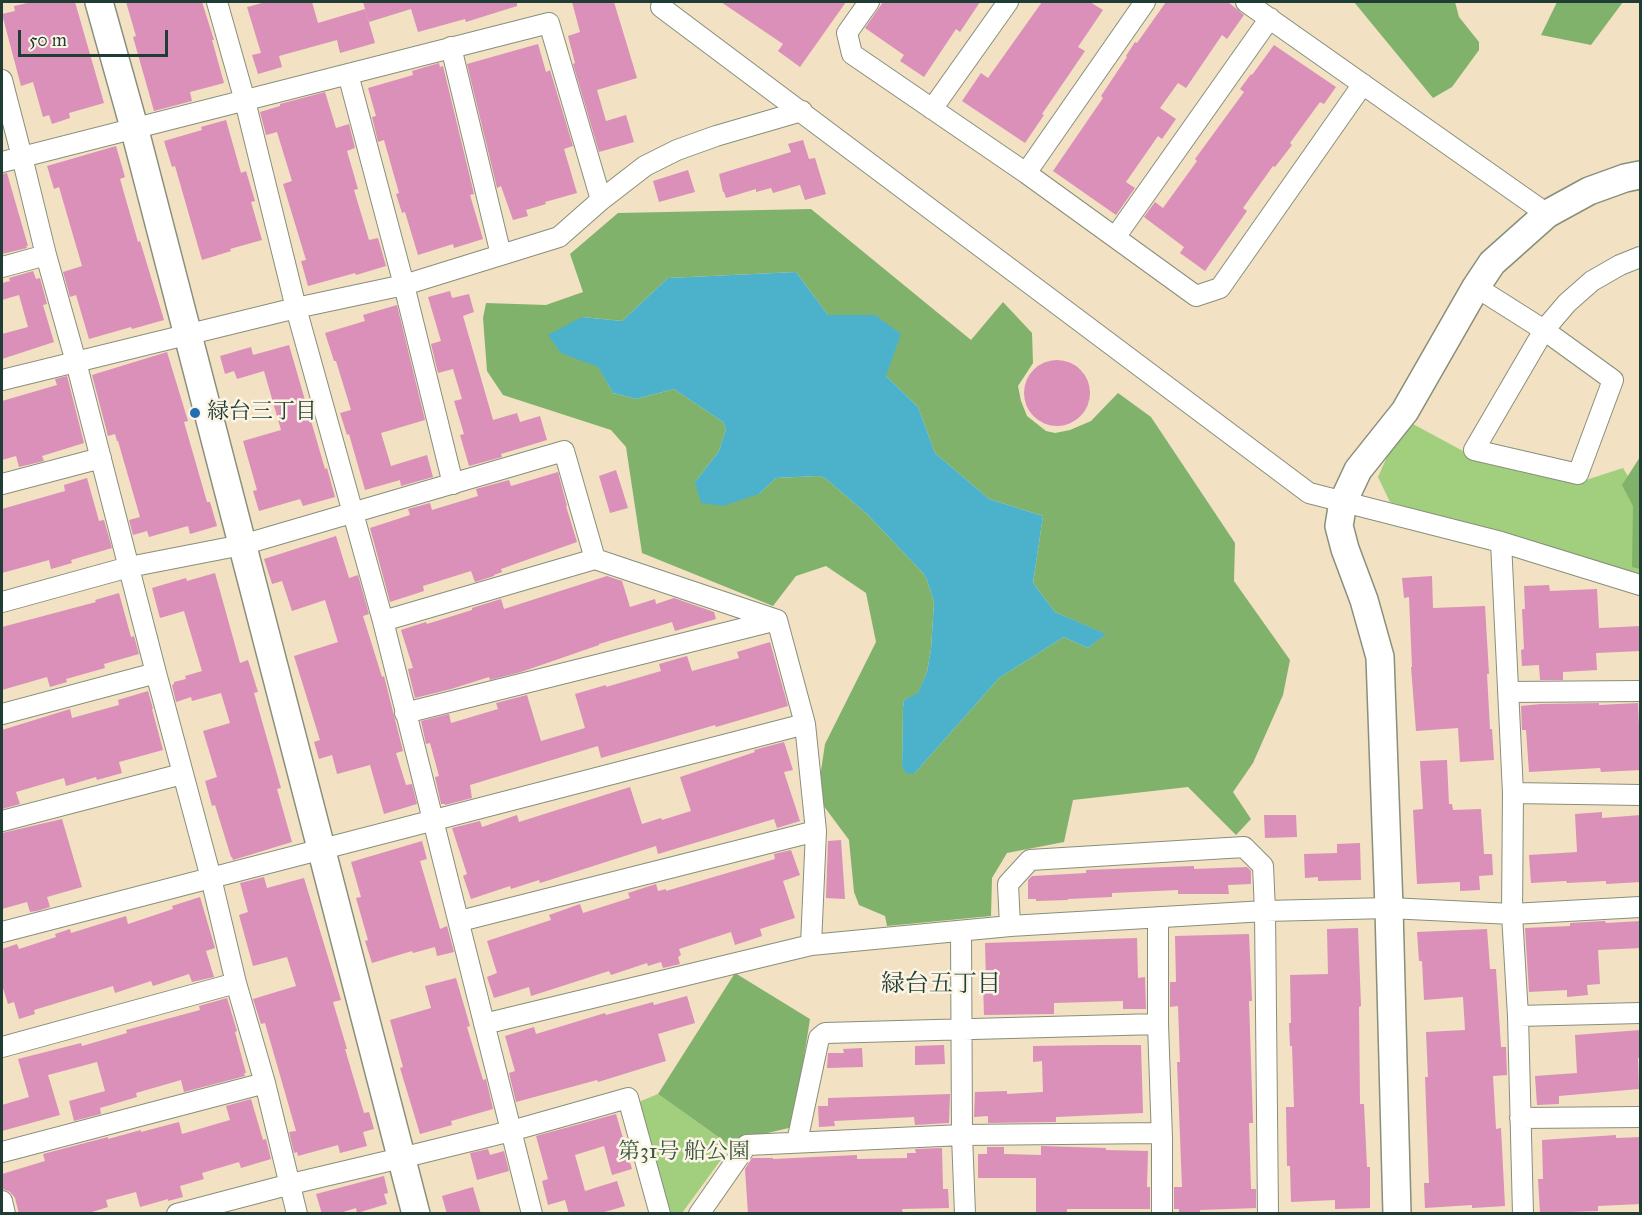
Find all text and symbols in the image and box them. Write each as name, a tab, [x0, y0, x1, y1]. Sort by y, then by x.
scale bar	[21, 18, 171, 56]
text: 50 m	[29, 29, 67, 51]
place label: 緑台三丁目	[207, 400, 317, 426]
marker: 緑台三丁目	[188, 406, 202, 420]
district label: 緑台五丁目	[881, 971, 1001, 999]
park label: 第31号 船公園	[618, 1140, 750, 1166]

